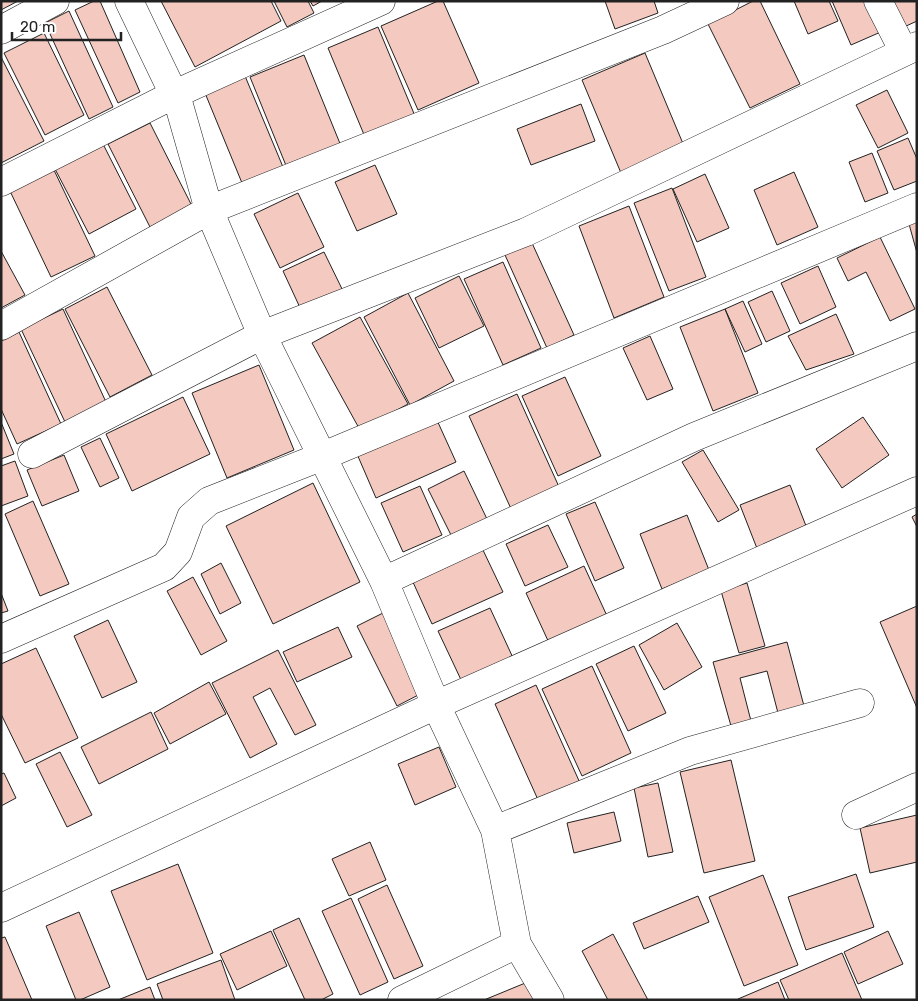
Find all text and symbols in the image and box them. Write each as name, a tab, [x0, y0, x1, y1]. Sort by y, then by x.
scale bar	[12, 10, 121, 42]
text: 20 m	[20, 18, 55, 36]

